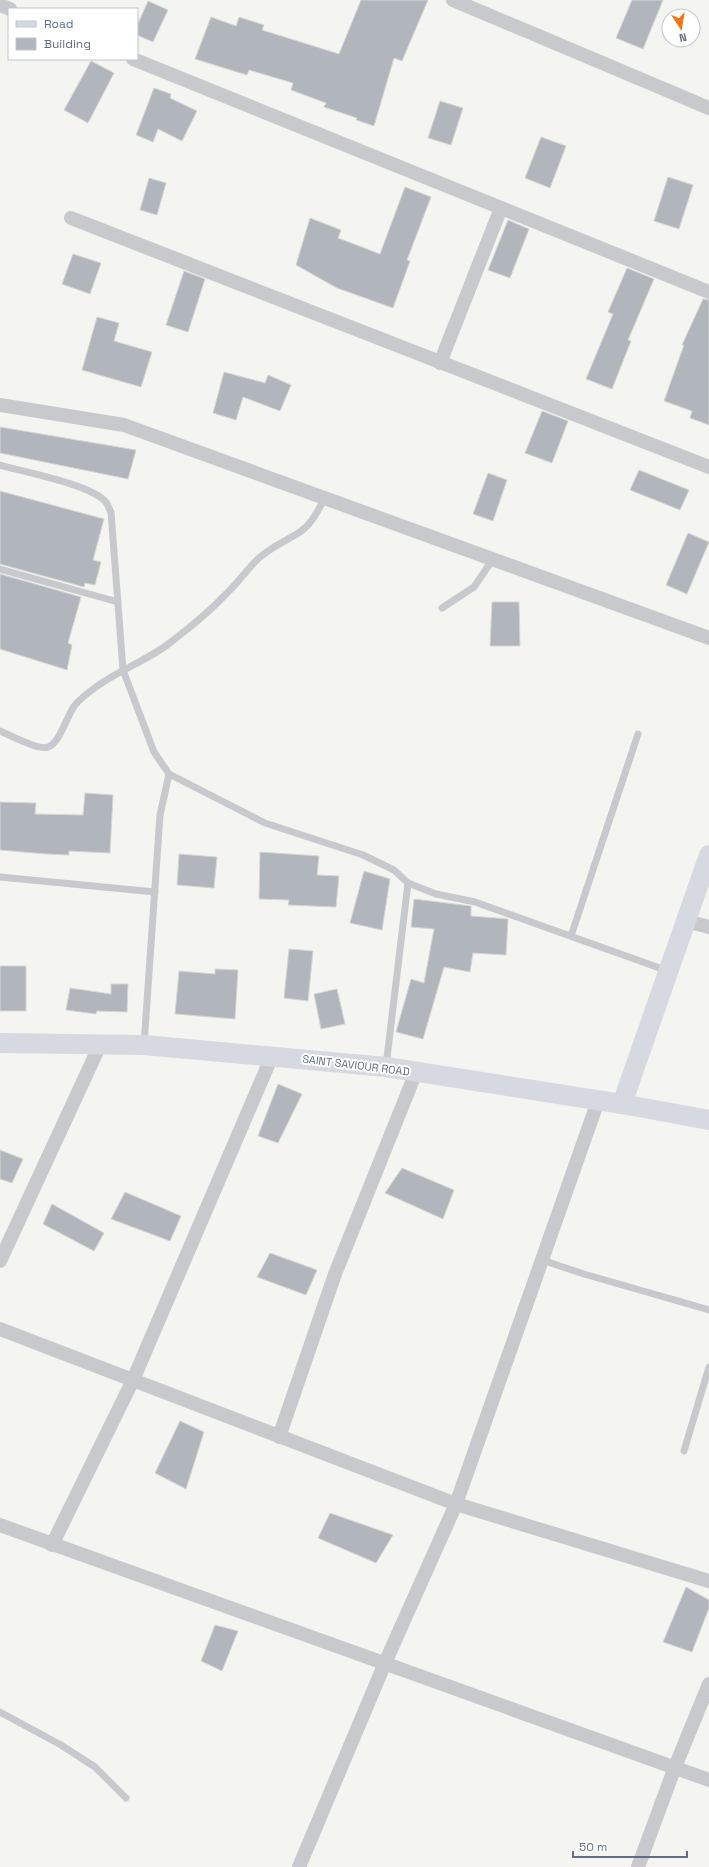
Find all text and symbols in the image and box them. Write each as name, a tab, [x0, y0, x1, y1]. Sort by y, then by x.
legend	[8, 8, 138, 60]
north arrow	[661, 8, 701, 48]
text: Road	[44, 16, 73, 32]
text: N	[678, 30, 688, 45]
text: Building	[44, 36, 91, 52]
street label: SAINT SAVIOUR ROAD	[302, 1051, 410, 1079]
scale bar	[573, 1833, 687, 1859]
text: 50 m	[579, 1839, 607, 1855]

